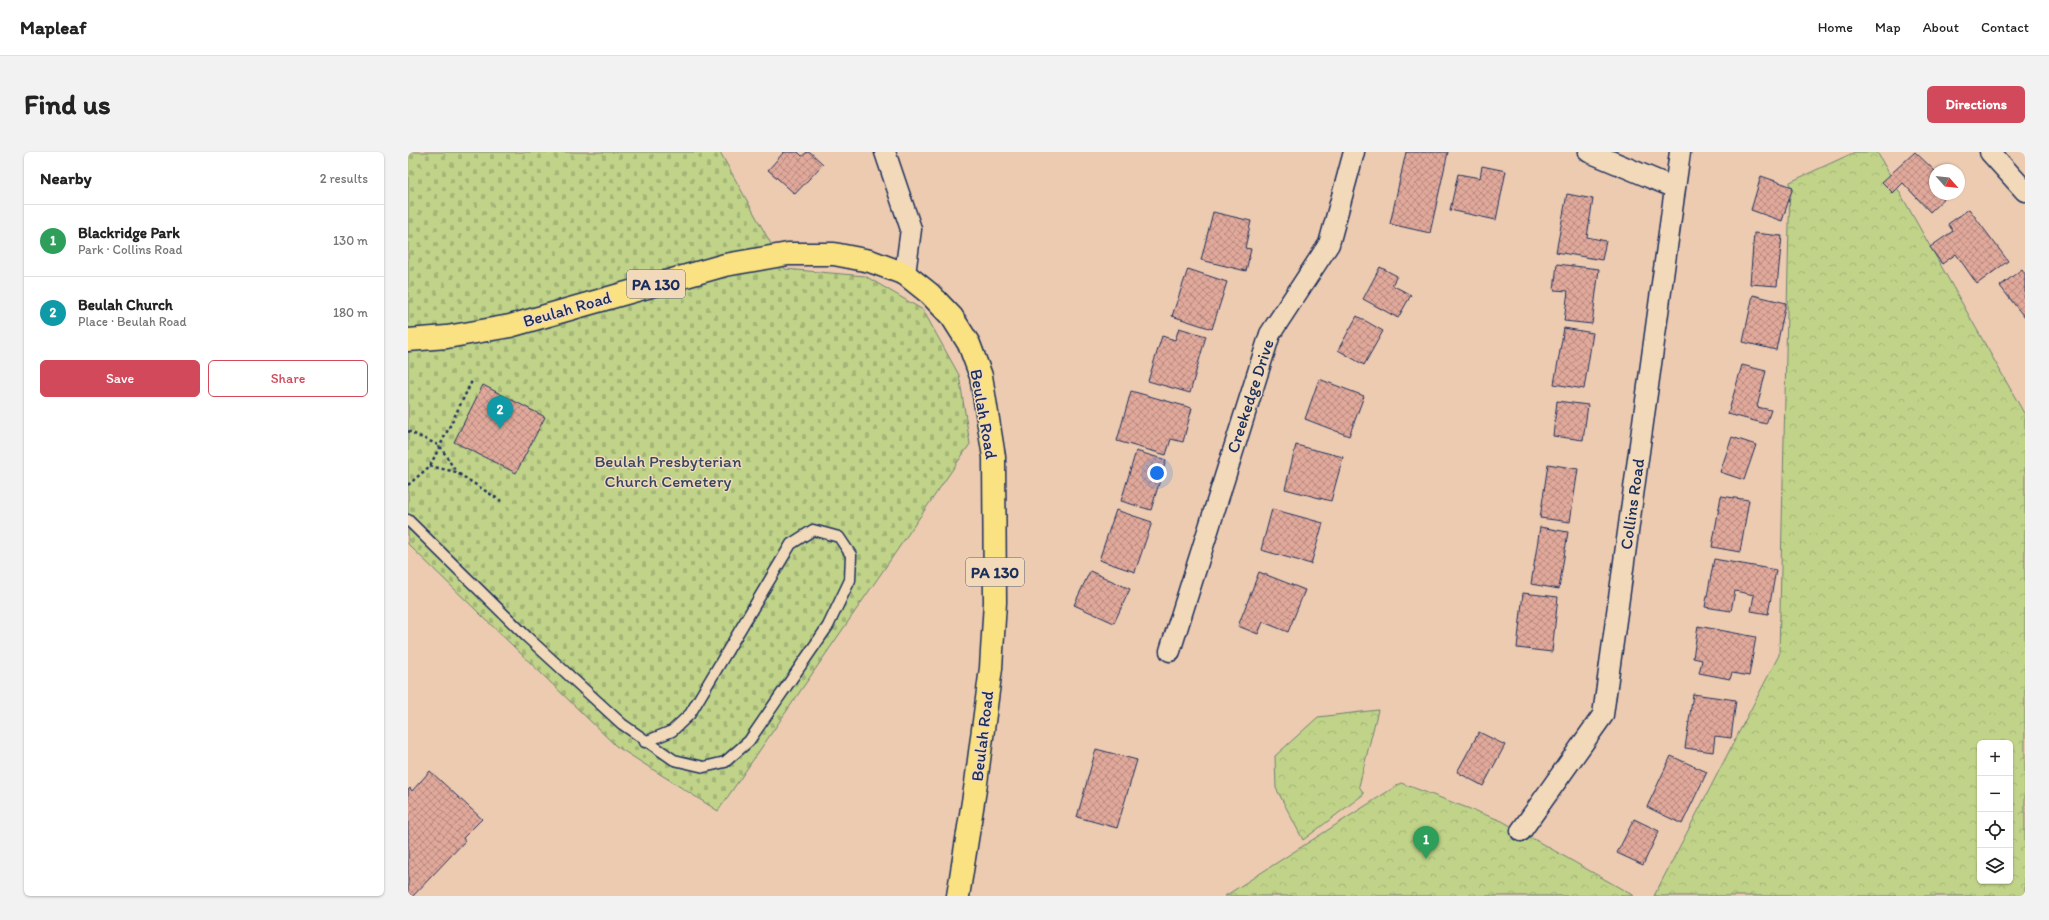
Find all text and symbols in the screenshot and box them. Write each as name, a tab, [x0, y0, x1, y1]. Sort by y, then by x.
text: Mapleaf	[20, 16, 86, 39]
text: Home	[1818, 19, 1853, 36]
text: Map	[1875, 19, 1901, 36]
text: About	[1923, 19, 1959, 36]
text: Contact	[1981, 19, 2029, 36]
button: Directions	[1927, 86, 2025, 123]
text: Find us	[24, 87, 111, 121]
north arrow	[1929, 164, 1965, 200]
text: Nearby	[40, 168, 92, 188]
text: 2 results	[320, 171, 368, 186]
text: Blackridge Park	[78, 224, 180, 242]
text: 1	[50, 233, 56, 248]
text: 130 m	[333, 233, 368, 248]
text: Park · Collins Road	[78, 242, 183, 257]
road number: PA 130	[627, 270, 685, 298]
street label: Beulah Road	[520, 287, 614, 331]
text: Beulah Church	[78, 296, 173, 314]
text: 2	[50, 305, 56, 320]
text: 180 m	[333, 305, 368, 320]
text: Place · Beulah Road	[78, 314, 187, 329]
street label: Creekedge Drive	[1222, 337, 1278, 455]
button: Save	[40, 360, 200, 397]
button: Share	[208, 360, 368, 397]
street label: Beulah Road	[966, 367, 1002, 461]
pin: 2	[487, 396, 513, 429]
park label: Beulah Presbyterian Church Cemetery	[594, 451, 742, 491]
street label: Collins Road	[1616, 457, 1648, 551]
your location	[1147, 463, 1167, 483]
road number: PA 130	[966, 558, 1024, 586]
street label: Beulah Road	[967, 689, 998, 782]
map controls	[1977, 740, 2013, 884]
button: +	[1977, 740, 2013, 776]
button: −	[1977, 776, 2013, 812]
button: locate	[1977, 812, 2013, 848]
pin: 1	[1413, 826, 1439, 859]
button: layers	[1977, 848, 2013, 884]

